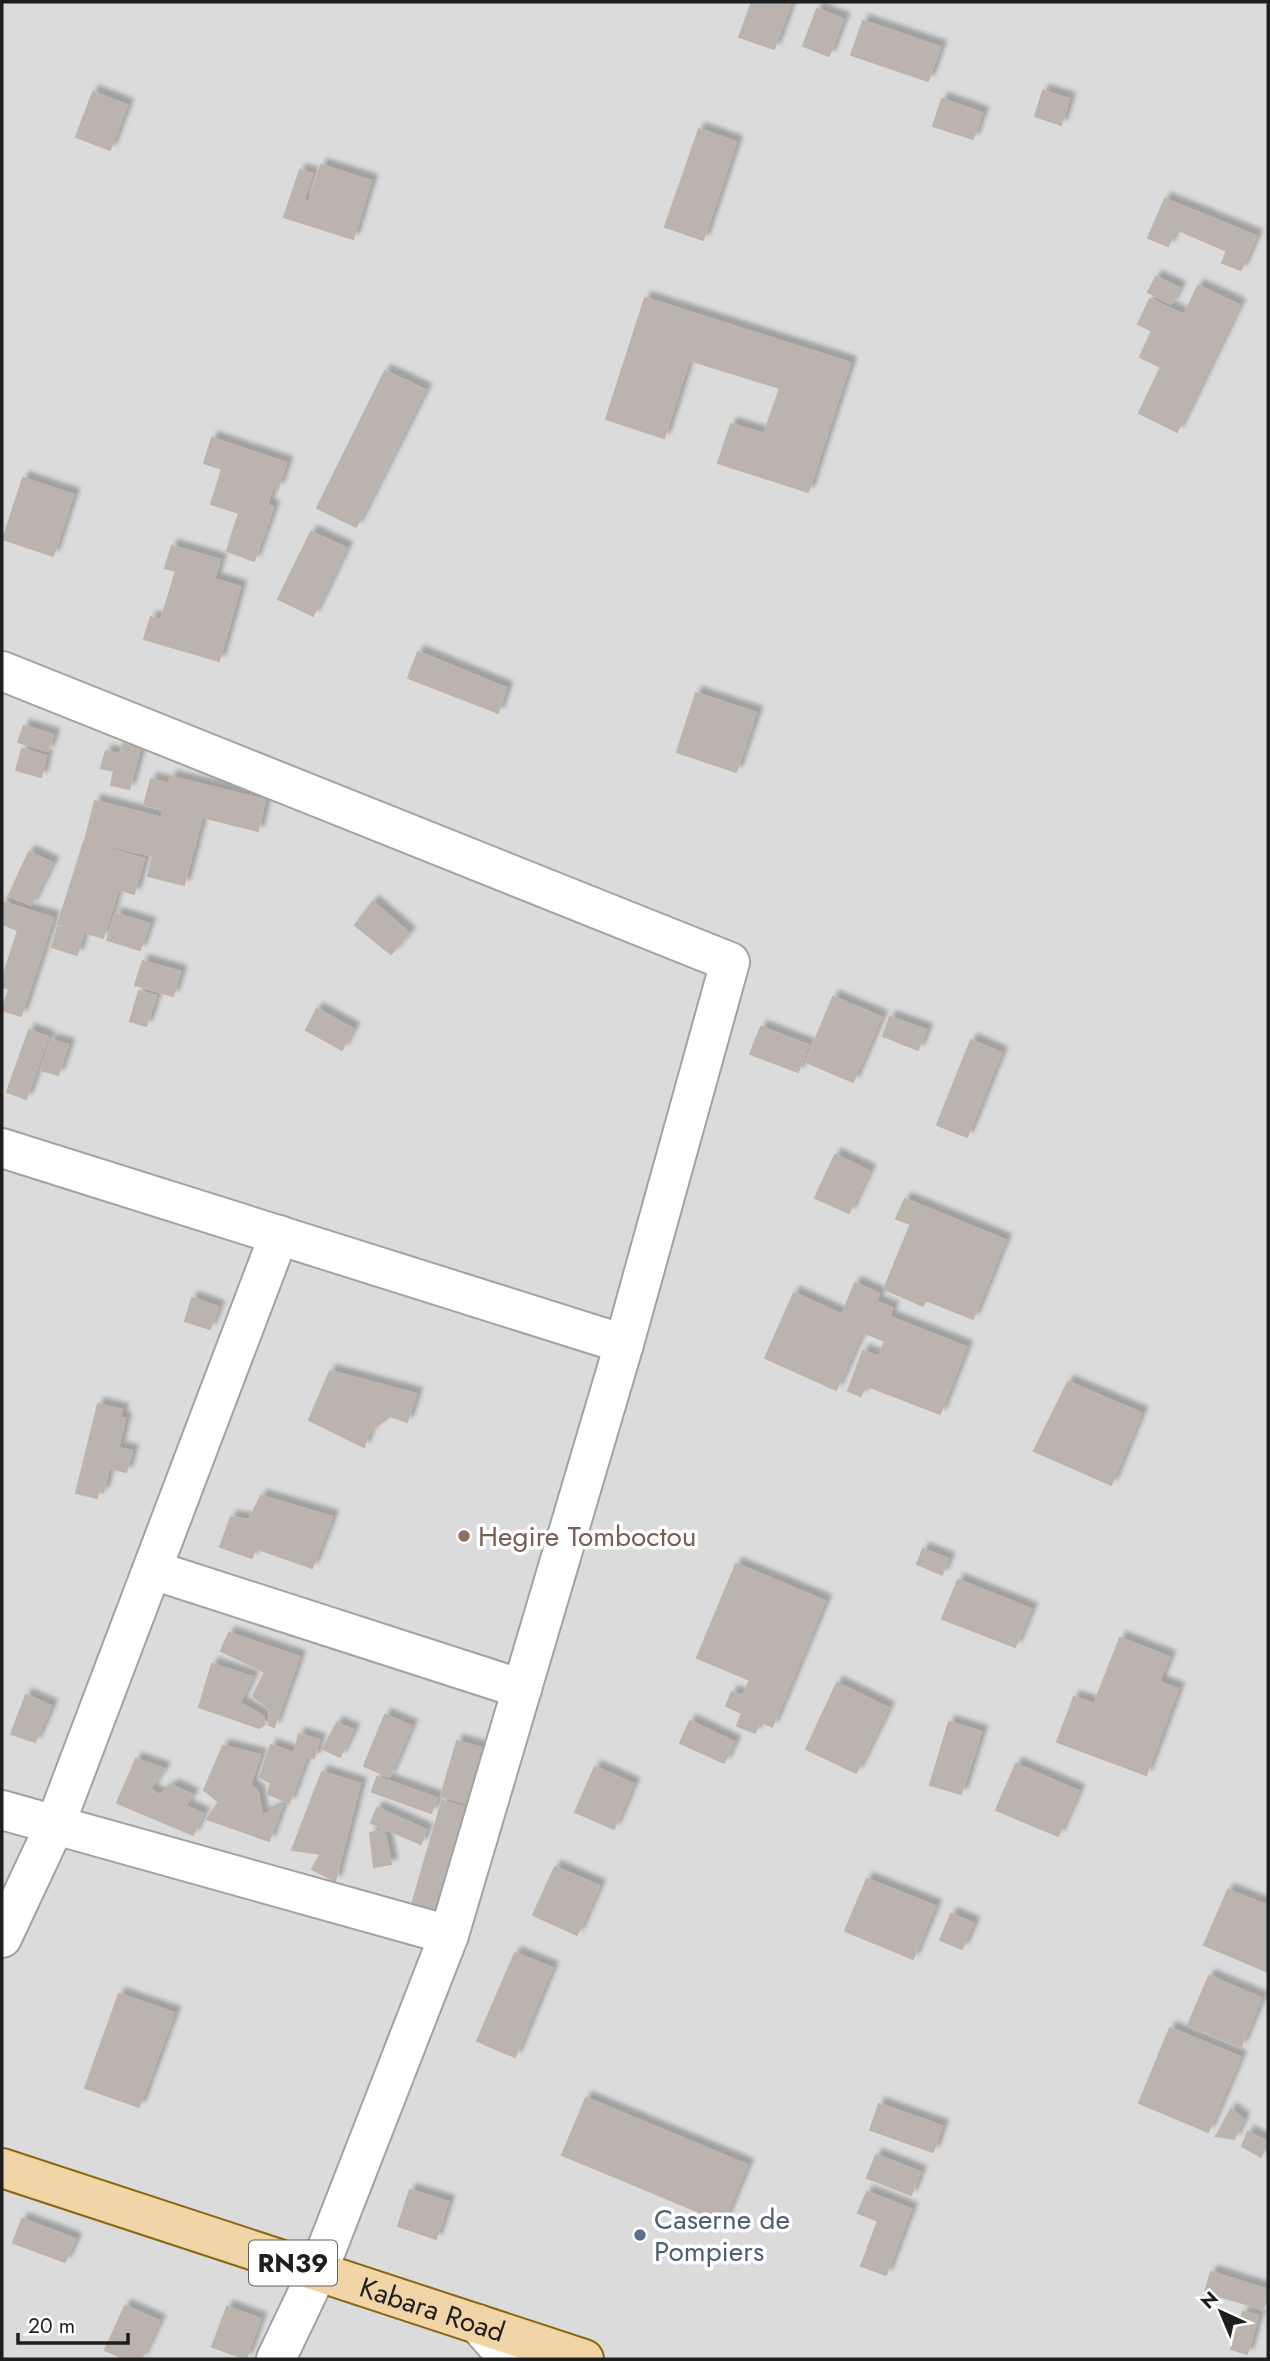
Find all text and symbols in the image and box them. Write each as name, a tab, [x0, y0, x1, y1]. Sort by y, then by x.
place label: Hegire Tomboctou	[478, 1516, 696, 1557]
marker: Hegire Tomboctou	[456, 1528, 472, 1544]
place label: Caserne de Pompiers	[654, 2199, 790, 2272]
marker: Caserne de Pompiers	[632, 2227, 648, 2243]
road number: RN39	[249, 2240, 337, 2286]
street label: Kabara Road	[354, 2266, 510, 2352]
north arrow	[1186, 2277, 1256, 2347]
text: N	[1195, 2285, 1224, 2315]
scale bar	[18, 2302, 128, 2346]
text: 20 m	[28, 2311, 75, 2341]

